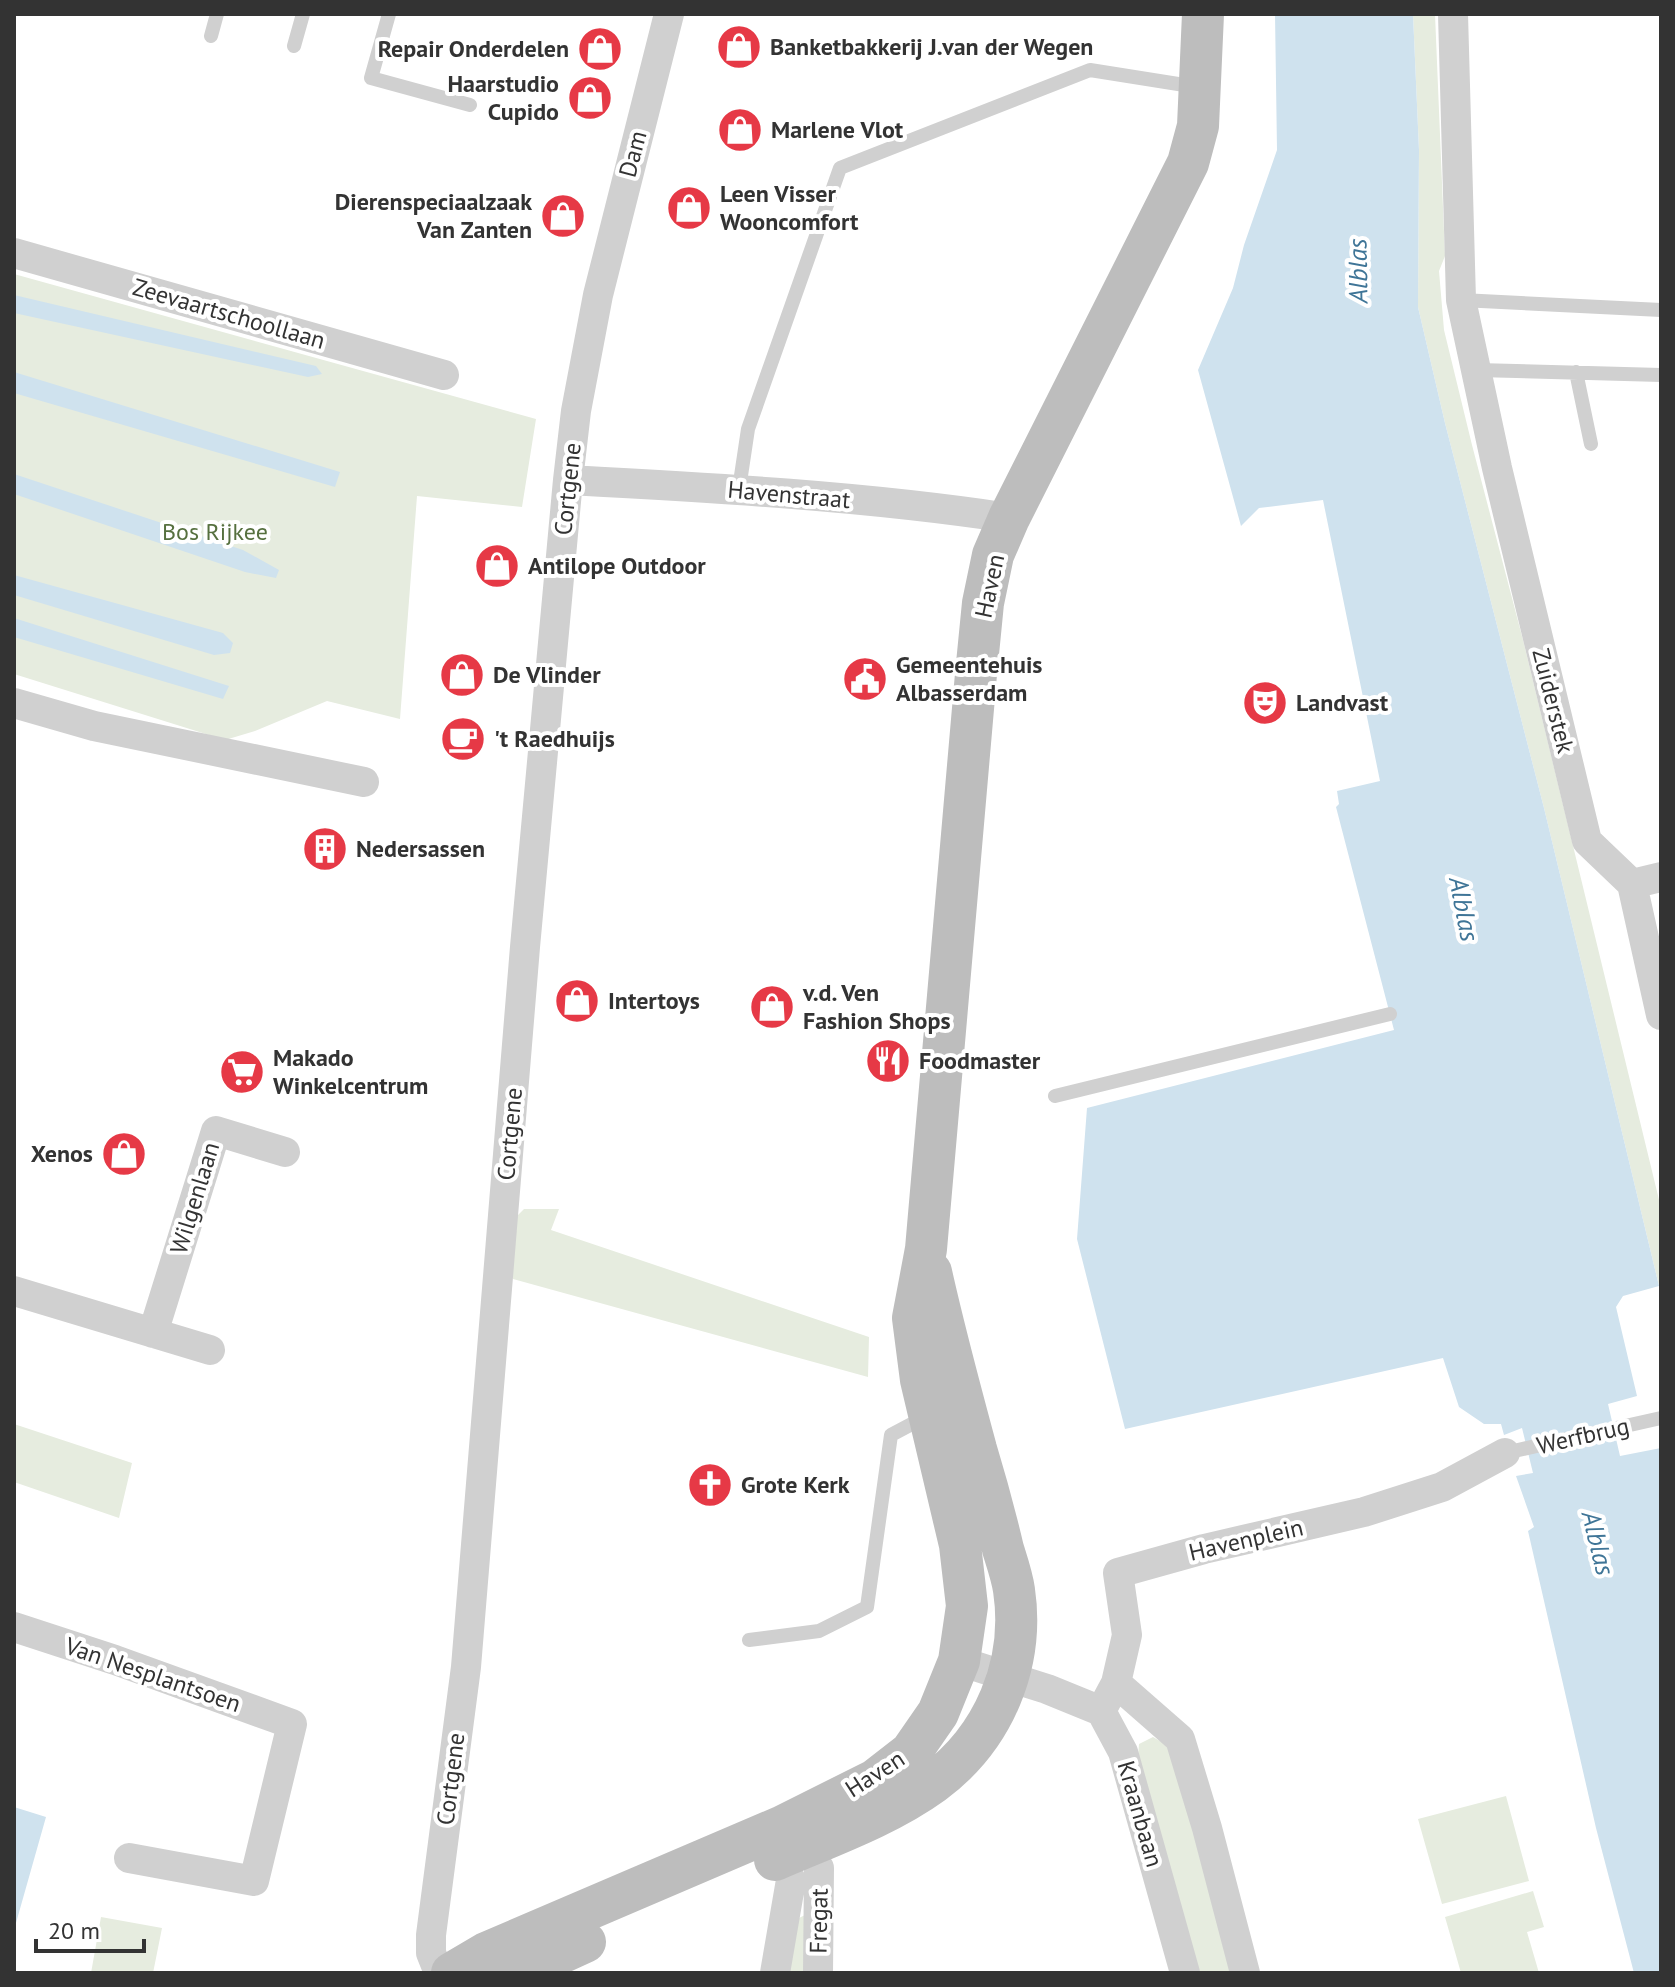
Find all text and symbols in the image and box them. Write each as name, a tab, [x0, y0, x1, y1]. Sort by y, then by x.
shop icon: Banketbakkerij J.van der Wegen	[715, 23, 763, 71]
shop icon: Repair Onderdelen	[576, 25, 624, 73]
place label: Banketbakkerij J.van der Wegen	[770, 31, 1093, 62]
place label: Repair Onderdelen	[378, 33, 569, 64]
place label: Haarstudio Cupido	[447, 68, 559, 127]
shop icon: Haarstudio Cupido	[566, 74, 614, 122]
shop icon: Marlene Vlot	[716, 106, 764, 154]
place label: Marlene Vlot	[771, 114, 904, 145]
street label: Dam	[611, 127, 654, 181]
place label: Leen Visser Wooncomfort	[720, 178, 859, 237]
shop icon: Leen Visser Wooncomfort	[665, 184, 713, 232]
place label: Dierenspeciaalzaak Van Zanten	[335, 186, 532, 245]
shop icon: Dierenspeciaalzaak Van Zanten	[539, 192, 587, 240]
water label: Alblas	[1340, 238, 1375, 305]
street label: Zeevaartschoollaan	[129, 271, 329, 356]
street label: Cortgene	[547, 441, 588, 537]
street label: Havenstraat	[726, 474, 852, 515]
park label: Bos Rijkee	[162, 516, 268, 547]
shop icon: Antilope Outdoor	[473, 542, 521, 590]
place label: Antilope Outdoor	[528, 550, 706, 581]
street label: Haven	[968, 551, 1011, 621]
street label: Zuiderstek	[1526, 645, 1582, 757]
place label: Gemeentehuis Albasserdam	[896, 649, 1043, 708]
shop icon: De Vlinder	[438, 651, 486, 699]
public building icon: Gemeentehuis Albasserdam	[841, 655, 889, 703]
place label: De Vlinder	[493, 659, 601, 690]
theatre icon: Landvast	[1241, 679, 1289, 727]
place label: Landvast	[1296, 687, 1389, 718]
cafe icon: 't Raedhuijs	[439, 715, 487, 763]
place label: 't Raedhuijs	[494, 723, 615, 754]
building icon: Nedersassen	[301, 825, 349, 873]
place label: Nedersassen	[356, 833, 485, 864]
water label: Alblas	[1442, 873, 1487, 945]
shop icon: Intertoys	[553, 977, 601, 1025]
place label: v.d. Ven Fashion Shops	[802, 977, 951, 1036]
shop icon: v.d. Ven Fashion Shops	[748, 983, 796, 1031]
place label: Intertoys	[608, 985, 700, 1016]
restaurant icon: Foodmaster	[864, 1037, 912, 1085]
place label: Makado Winkelcentrum	[273, 1042, 428, 1101]
place label: Foodmaster	[919, 1045, 1041, 1076]
supermarket icon: Makado Winkelcentrum	[218, 1048, 266, 1096]
street label: Cortgene	[490, 1086, 529, 1182]
shop icon: Xenos	[100, 1130, 148, 1178]
place label: Xenos	[31, 1138, 93, 1169]
street label: Wilgenlaan	[163, 1138, 226, 1258]
street label: Werfbrug	[1534, 1410, 1632, 1461]
church icon: Grote Kerk	[686, 1461, 734, 1509]
place label: Grote Kerk	[741, 1469, 850, 1500]
water label: Alblas	[1574, 1506, 1623, 1579]
street label: Havenplein	[1186, 1511, 1306, 1568]
street label: Van Nesplantsoen	[60, 1630, 245, 1719]
street label: Cortgene	[429, 1731, 472, 1827]
street label: Haven	[839, 1743, 910, 1804]
street label: Kraanbaan	[1111, 1757, 1170, 1871]
street label: Fregat	[802, 1888, 835, 1954]
scale bar	[36, 1903, 144, 1953]
text: 20 m	[48, 1915, 100, 1946]

